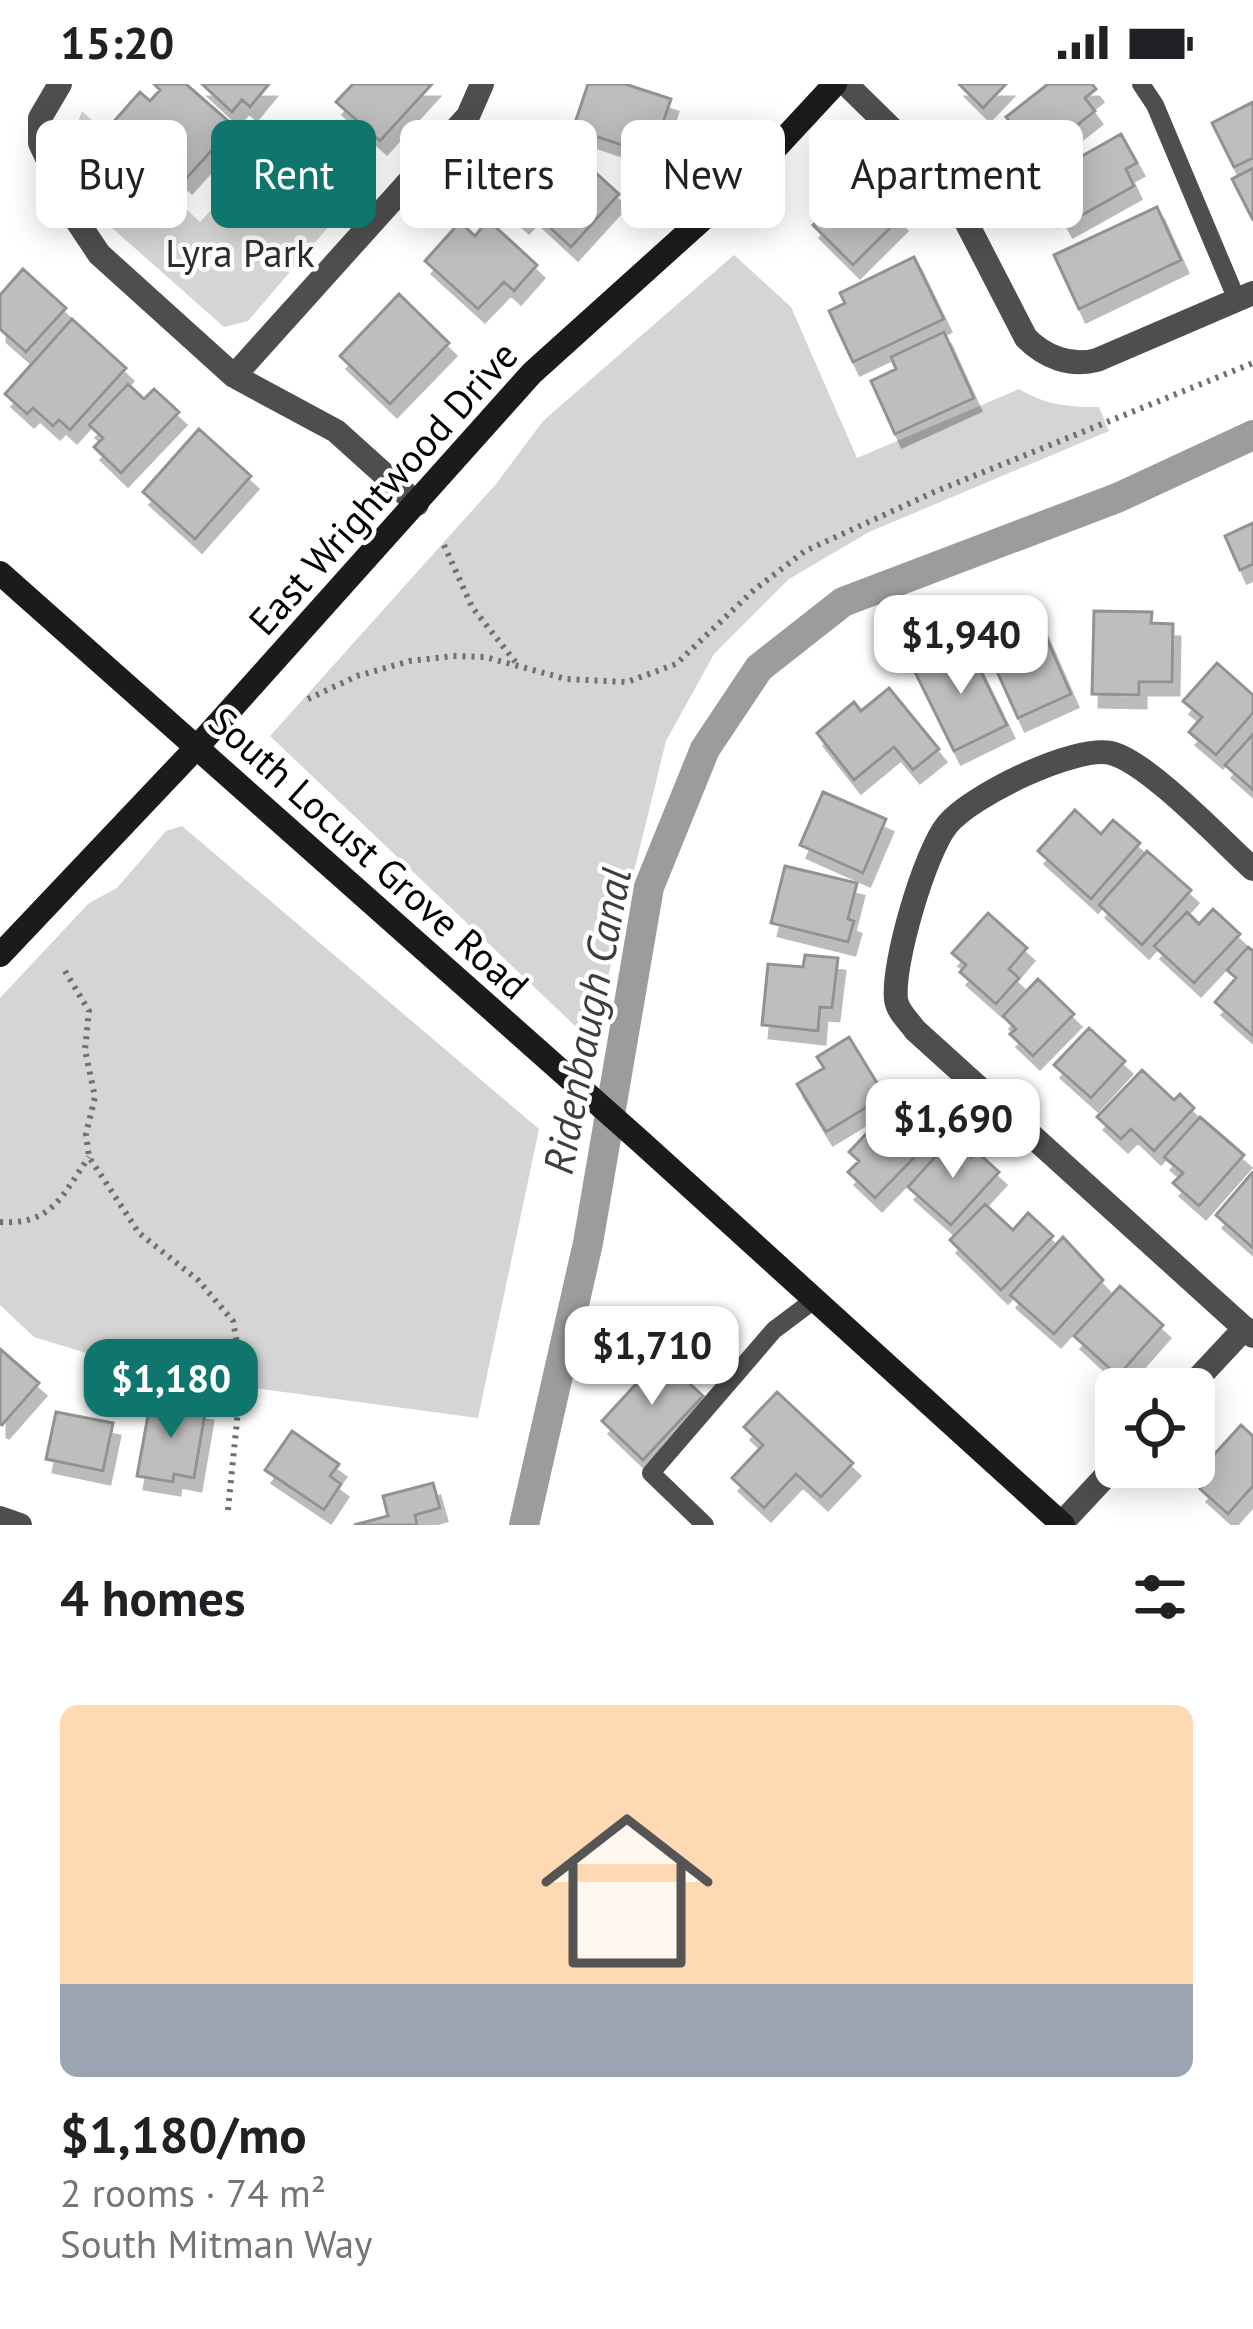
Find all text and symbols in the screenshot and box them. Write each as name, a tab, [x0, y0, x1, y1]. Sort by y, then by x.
text: 15:20	[60, 13, 174, 71]
chip: Buy	[36, 120, 187, 228]
chip: Rent	[211, 120, 376, 228]
chip: Filters	[400, 120, 597, 228]
chip: New	[621, 120, 785, 228]
chip: Apartment	[809, 120, 1083, 228]
park label: Lyra Park	[165, 227, 315, 278]
street label: East Wrightwood Drive	[237, 330, 528, 645]
pin: $1,940	[863, 595, 1059, 697]
text: $1,940	[901, 608, 1021, 659]
street label: South Locust Grove Road	[199, 695, 540, 1010]
water label: Ridenbaugh Canal	[530, 863, 643, 1179]
pin: $1,690	[855, 1079, 1051, 1181]
text: $1,690	[893, 1092, 1013, 1143]
pin: $1,710	[554, 1306, 750, 1408]
text: $1,710	[592, 1319, 712, 1370]
pin: $1,180	[73, 1339, 269, 1441]
text: $1,180	[111, 1352, 231, 1403]
map controls	[1095, 1368, 1215, 1488]
button: locate	[1095, 1368, 1215, 1488]
text: 4 homes	[60, 1564, 246, 1630]
icon: filters	[1127, 1564, 1193, 1630]
icon: home	[519, 1783, 735, 1999]
text: $1,180/mo	[60, 2101, 307, 2167]
text: 2 rooms · 74 m²	[60, 2167, 326, 2218]
text: South Mitman Way	[60, 2218, 372, 2269]

